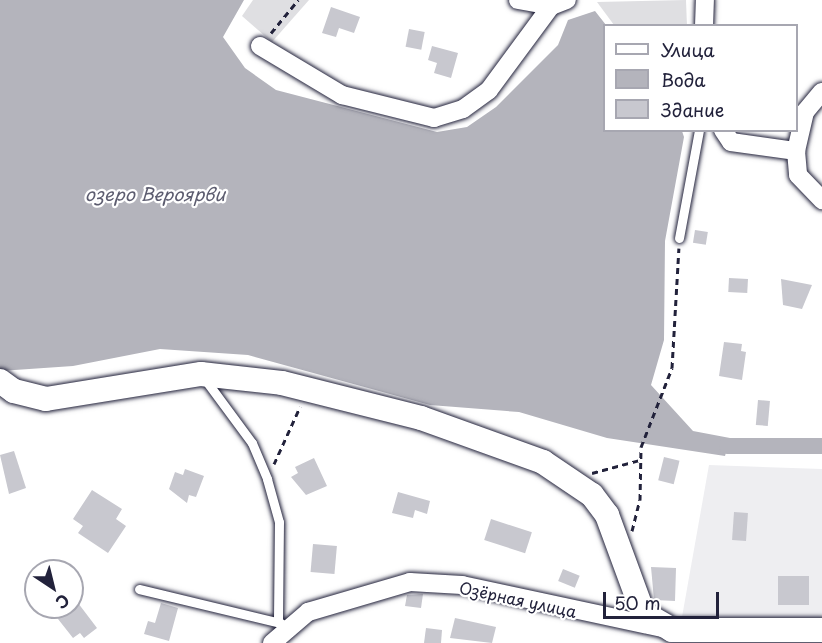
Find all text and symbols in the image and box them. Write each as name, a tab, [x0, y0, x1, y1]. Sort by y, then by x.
legend	[603, 24, 798, 132]
text: Улица	[661, 36, 715, 63]
text: Вода	[661, 66, 706, 93]
text: Здание	[661, 96, 724, 123]
water label: озеро Вероярви	[85, 183, 225, 205]
north arrow	[24, 559, 84, 619]
street label: Озёрная улица	[457, 577, 579, 621]
scale bar	[606, 580, 722, 618]
text: С	[51, 589, 75, 615]
text: 50 m	[614, 589, 661, 616]

